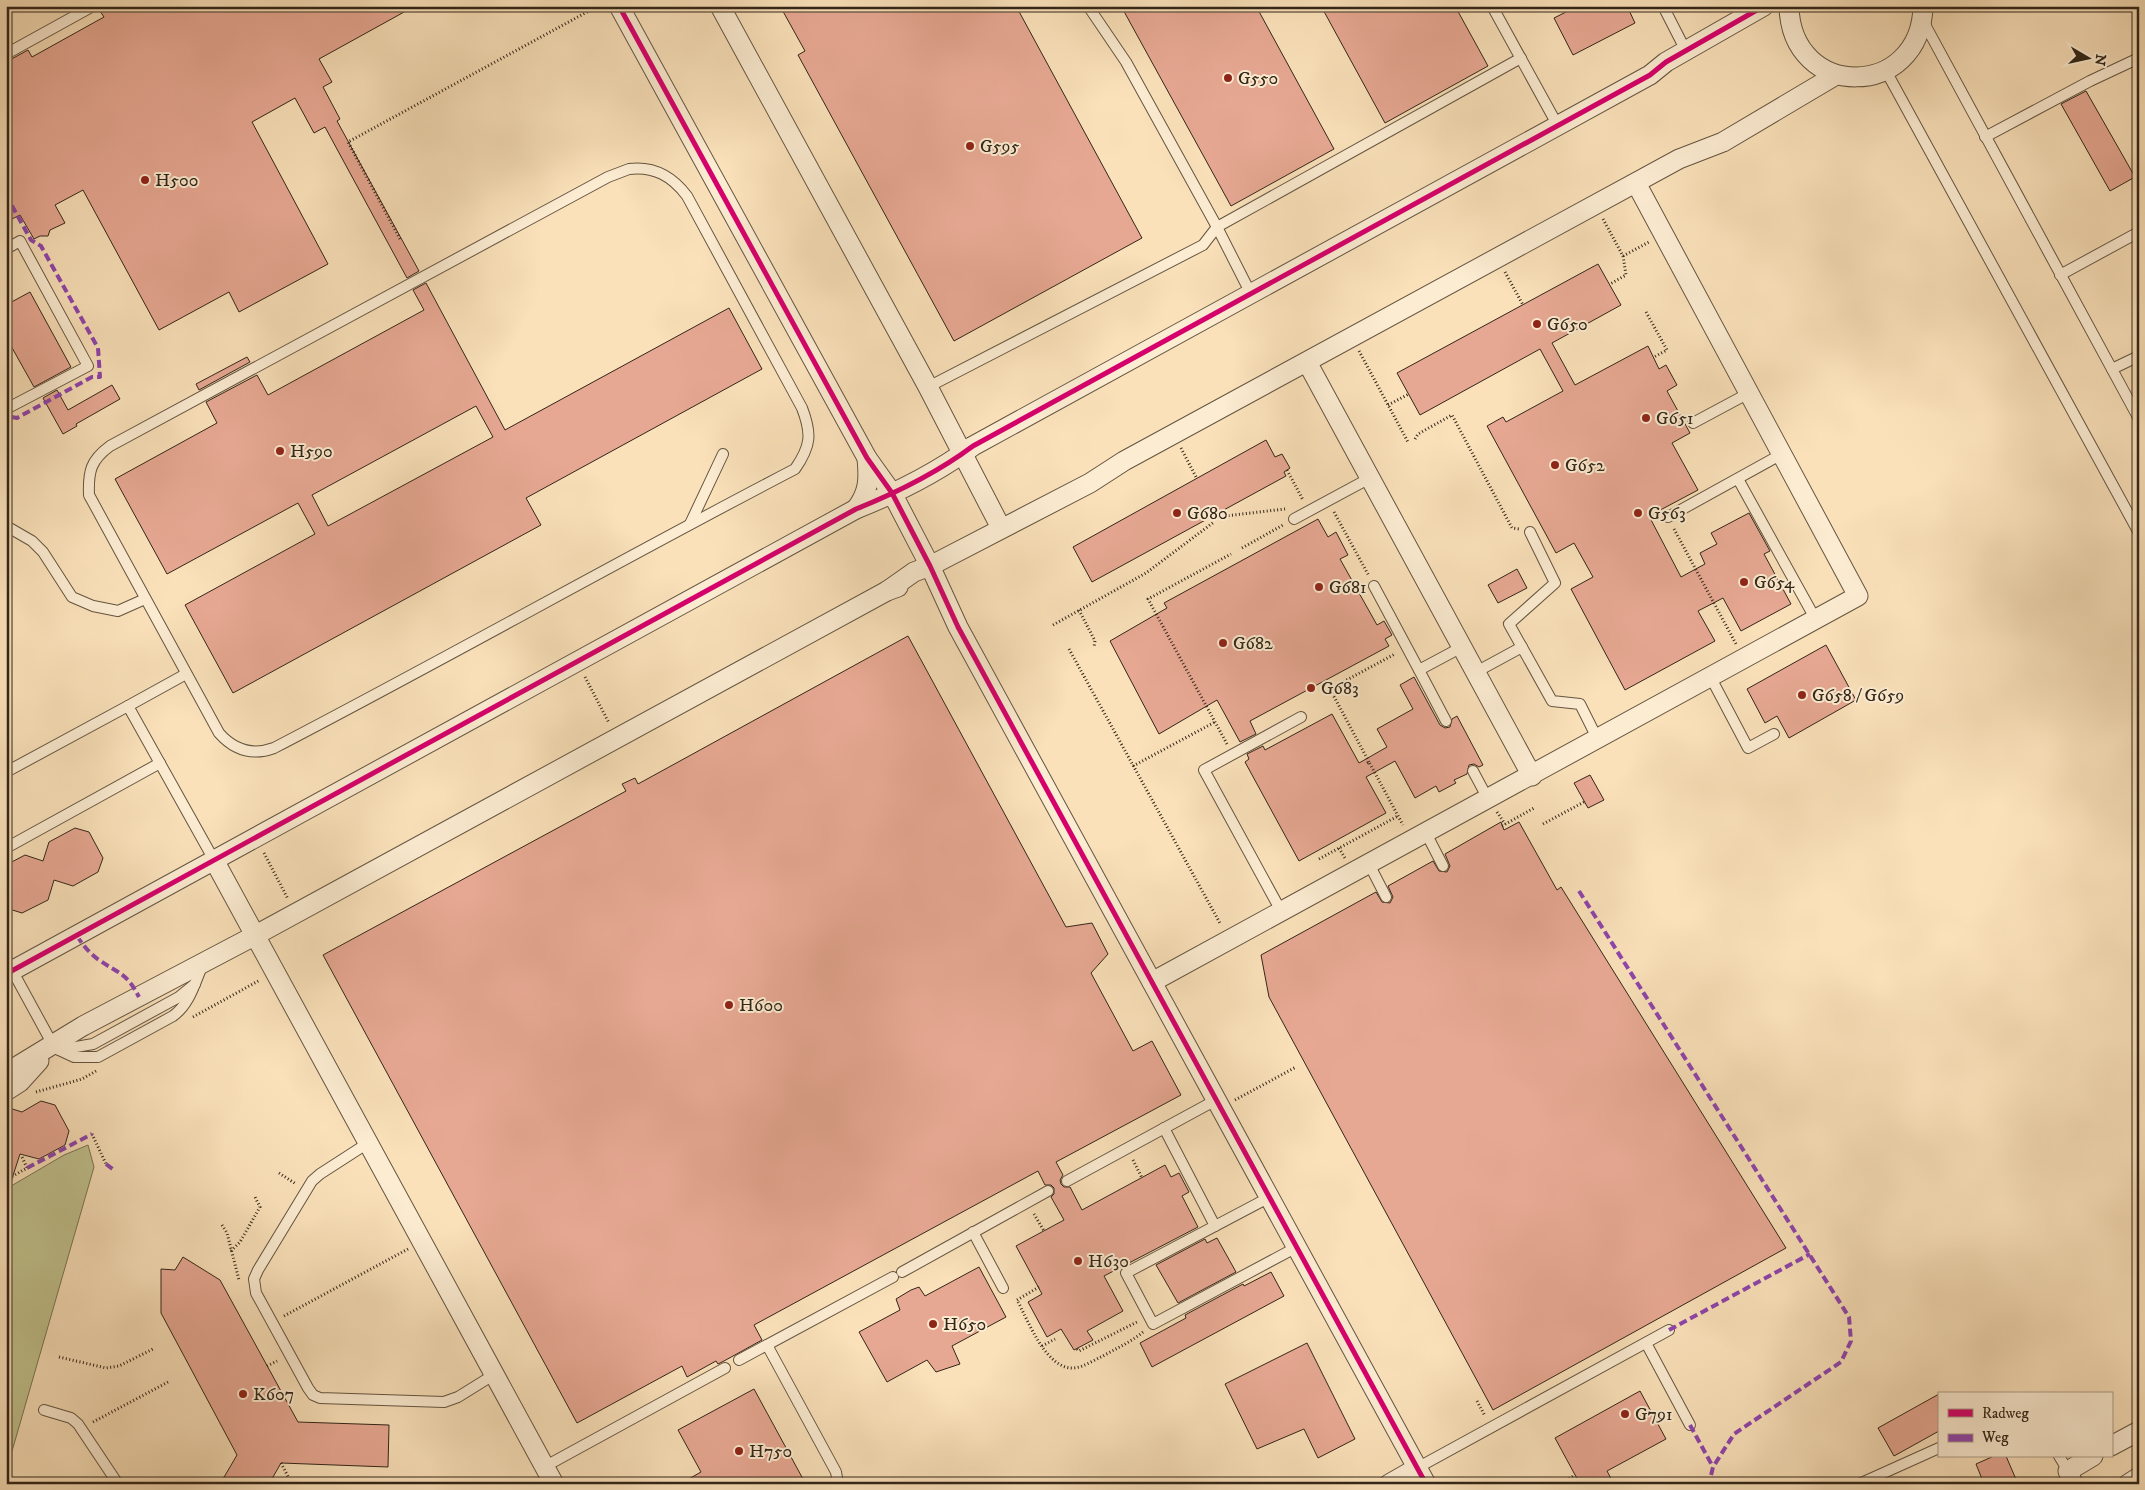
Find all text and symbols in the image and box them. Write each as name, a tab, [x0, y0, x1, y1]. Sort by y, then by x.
north arrow	[2062, 32, 2112, 82]
text: N	[2090, 53, 2110, 67]
place label: G550	[1238, 68, 1278, 90]
marker: G550	[1222, 72, 1234, 84]
place label: G595	[980, 136, 1020, 158]
marker: G595	[964, 140, 976, 152]
place label: H500	[155, 170, 198, 192]
marker: H500	[139, 174, 151, 186]
place label: G650	[1547, 314, 1588, 336]
marker: G650	[1531, 318, 1543, 330]
place label: G651	[1656, 408, 1694, 430]
marker: G651	[1640, 412, 1652, 424]
place label: H590	[290, 441, 333, 463]
marker: H590	[274, 445, 286, 457]
place label: G652	[1565, 455, 1605, 477]
marker: G652	[1549, 459, 1561, 471]
place label: G680	[1187, 503, 1228, 525]
place label: G563	[1648, 503, 1686, 525]
marker: G680	[1171, 507, 1183, 519]
marker: G563	[1632, 507, 1644, 519]
place label: G654	[1754, 572, 1795, 594]
marker: G654	[1738, 576, 1750, 588]
place label: G681	[1329, 577, 1367, 599]
marker: G681	[1313, 581, 1325, 593]
place label: G682	[1233, 633, 1273, 655]
marker: G682	[1217, 637, 1229, 649]
place label: G683	[1321, 678, 1359, 700]
marker: G683	[1305, 682, 1317, 694]
place label: G658 / G659	[1812, 685, 1904, 707]
marker: G658 / G659	[1796, 689, 1808, 701]
place label: H600	[739, 995, 783, 1017]
marker: H600	[723, 999, 735, 1011]
place label: H630	[1088, 1251, 1129, 1273]
marker: H630	[1072, 1255, 1084, 1267]
place label: H650	[943, 1314, 986, 1336]
marker: H650	[927, 1318, 939, 1330]
place label: K607	[253, 1384, 294, 1406]
marker: K607	[237, 1388, 249, 1400]
legend	[1938, 1392, 2112, 1458]
place label: G791	[1635, 1404, 1673, 1426]
text: Radweg	[1982, 1404, 2030, 1423]
marker: G791	[1619, 1408, 1631, 1420]
text: Weg	[1981, 1428, 2009, 1447]
place label: H750	[749, 1441, 792, 1463]
marker: H750	[733, 1445, 745, 1457]

